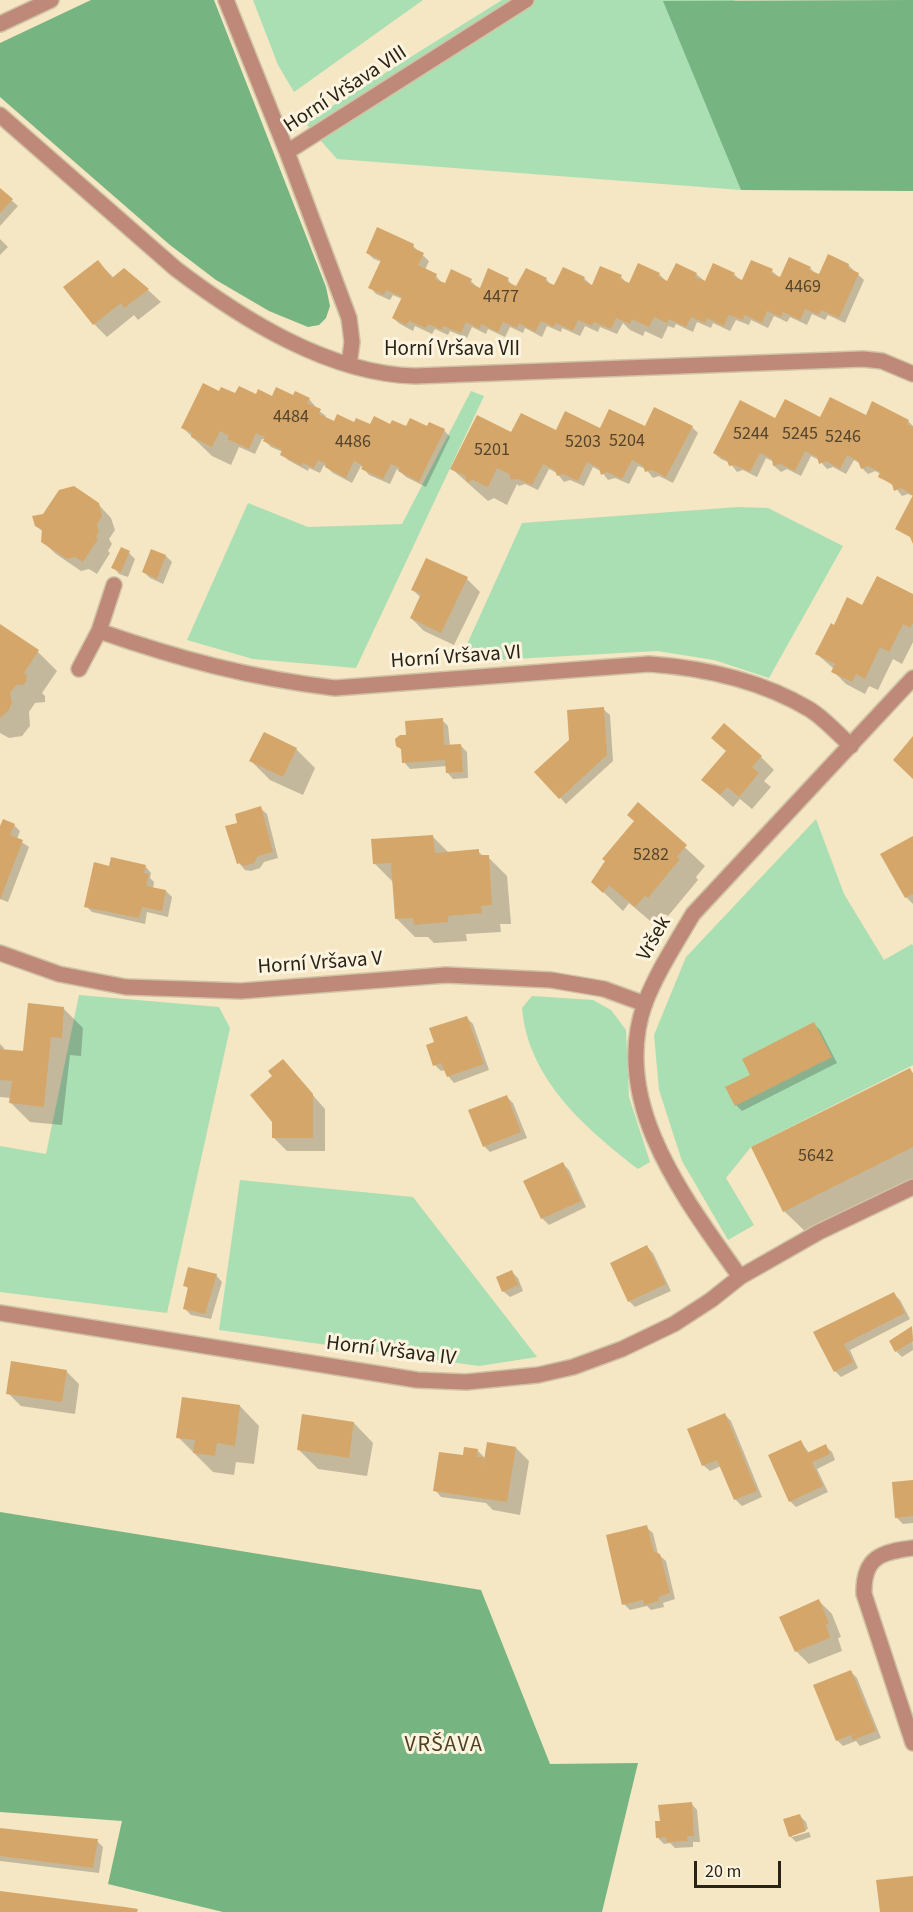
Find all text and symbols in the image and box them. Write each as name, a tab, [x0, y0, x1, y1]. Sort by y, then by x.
street label: Horní Vršava VIII	[280, 41, 412, 139]
house number: 4469	[785, 277, 821, 299]
house number: 4477	[483, 287, 519, 309]
street label: Horní Vršava VII	[384, 337, 520, 363]
house number: 4484	[273, 407, 309, 429]
house number: 5244	[733, 424, 769, 446]
house number: 5245	[782, 424, 818, 446]
house number: 5246	[825, 427, 861, 449]
house number: 5204	[609, 431, 645, 453]
house number: 4486	[335, 432, 371, 454]
house number: 5203	[565, 432, 601, 454]
house number: 5201	[474, 440, 510, 462]
street label: Horní Vršava VI	[390, 641, 522, 675]
house number: 5282	[633, 845, 669, 867]
street label: Vršek	[633, 912, 677, 966]
street label: Horní Vršava V	[257, 947, 383, 981]
house number: 5642	[798, 1146, 834, 1168]
street label: Horní Vršava IV	[325, 1332, 457, 1372]
district label: VRŠAVA	[405, 1733, 483, 1759]
scale bar	[697, 1849, 784, 1887]
text: 20 m	[705, 1859, 741, 1884]

